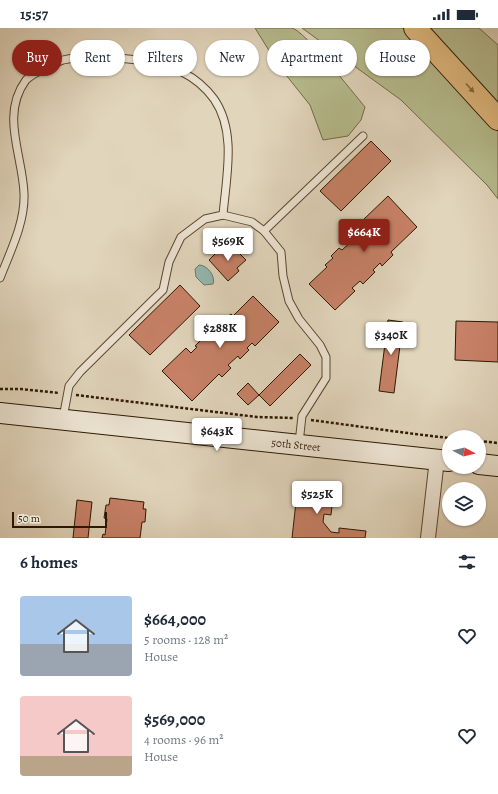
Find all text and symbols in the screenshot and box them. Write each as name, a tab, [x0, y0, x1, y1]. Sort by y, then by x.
text: 15:57	[20, 4, 48, 24]
chip: Buy	[12, 40, 62, 76]
chip: Rent	[70, 40, 125, 76]
chip: Filters	[133, 40, 197, 76]
chip: New	[205, 40, 259, 76]
chip: Apartment	[267, 40, 357, 76]
chip: House	[365, 40, 430, 76]
one-way arrow	[465, 83, 474, 93]
pin: $664K	[336, 219, 392, 253]
text: $664K	[348, 223, 380, 240]
pin: $569K	[200, 228, 256, 262]
text: $569K	[212, 232, 244, 249]
pin: $288K	[192, 315, 248, 349]
text: $288K	[203, 319, 237, 336]
pin: $340K	[363, 322, 419, 356]
text: $340K	[375, 326, 407, 343]
pin: $643K	[189, 418, 245, 452]
text: $643K	[201, 422, 233, 439]
north arrow	[442, 430, 486, 474]
map controls	[442, 430, 486, 526]
street label: 50th Street	[271, 435, 322, 455]
pin: $525K	[289, 481, 345, 515]
button: layers	[442, 482, 486, 526]
text: $525K	[301, 485, 333, 502]
scale bar	[12, 510, 107, 529]
text: 50 m	[18, 511, 40, 526]
text: 6 homes	[20, 551, 78, 574]
icon: filters	[456, 551, 478, 573]
text: $664,000	[144, 608, 206, 631]
icon: home	[52, 612, 100, 660]
icon: heart	[456, 625, 478, 647]
text: 5 rooms · 128 m²	[144, 631, 228, 648]
text: House	[144, 648, 178, 665]
text: $569,000	[144, 708, 205, 731]
icon: home	[52, 712, 100, 760]
icon: heart	[456, 725, 478, 747]
text: 4 rooms · 96 m²	[144, 731, 224, 748]
text: House	[144, 748, 178, 765]

